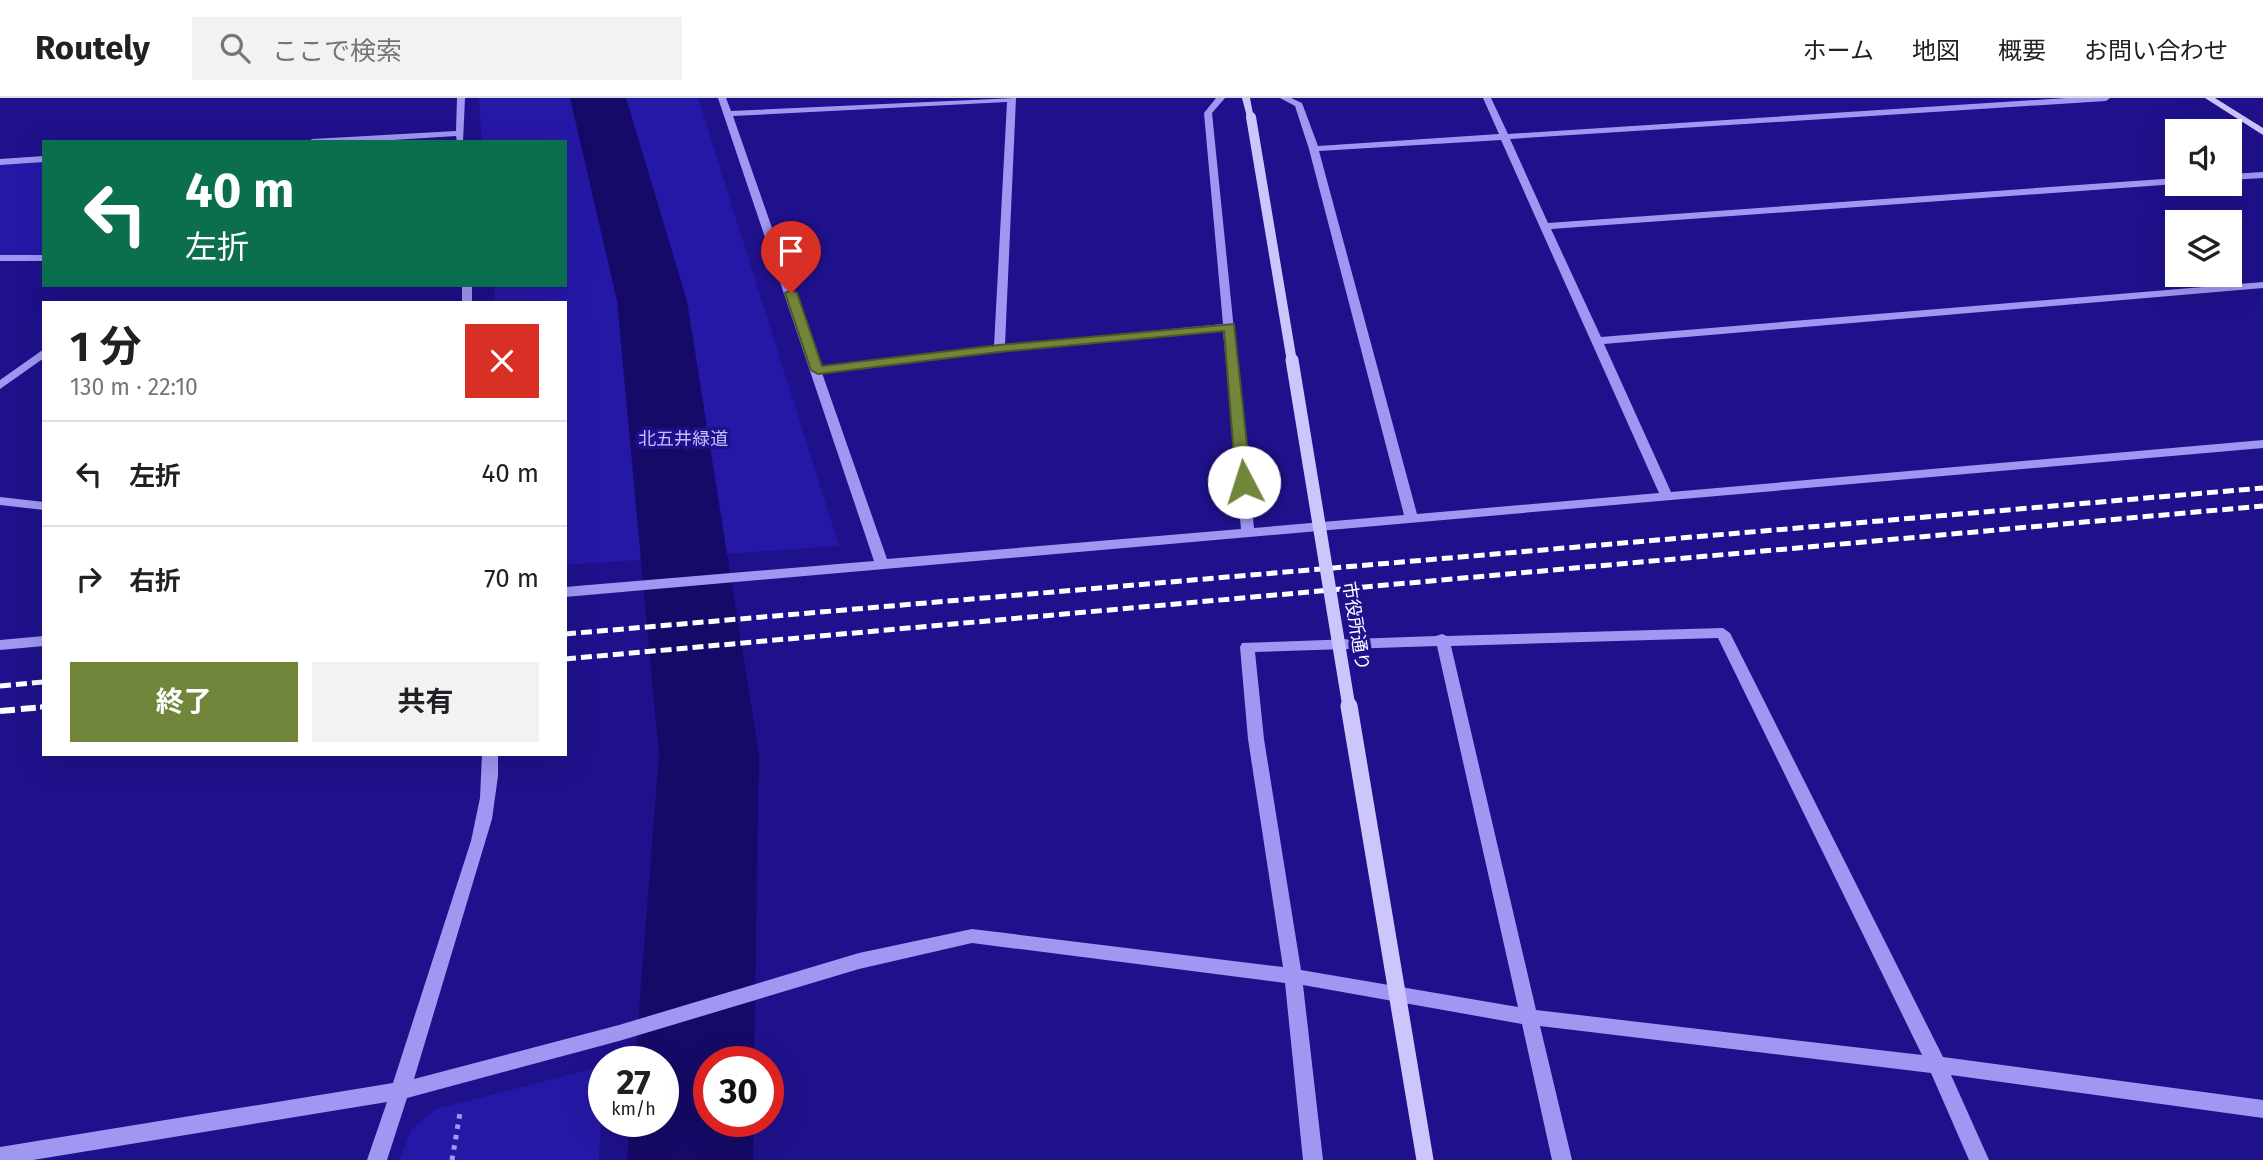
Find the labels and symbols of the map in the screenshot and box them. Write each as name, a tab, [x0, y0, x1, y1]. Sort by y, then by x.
pin	[761, 221, 821, 293]
park label: 北五井緑道	[638, 428, 728, 450]
position arrow	[1207, 445, 1281, 519]
street label: 市役所通り	[1338, 580, 1374, 672]
speed limit sign: 30	[693, 1046, 784, 1137]

